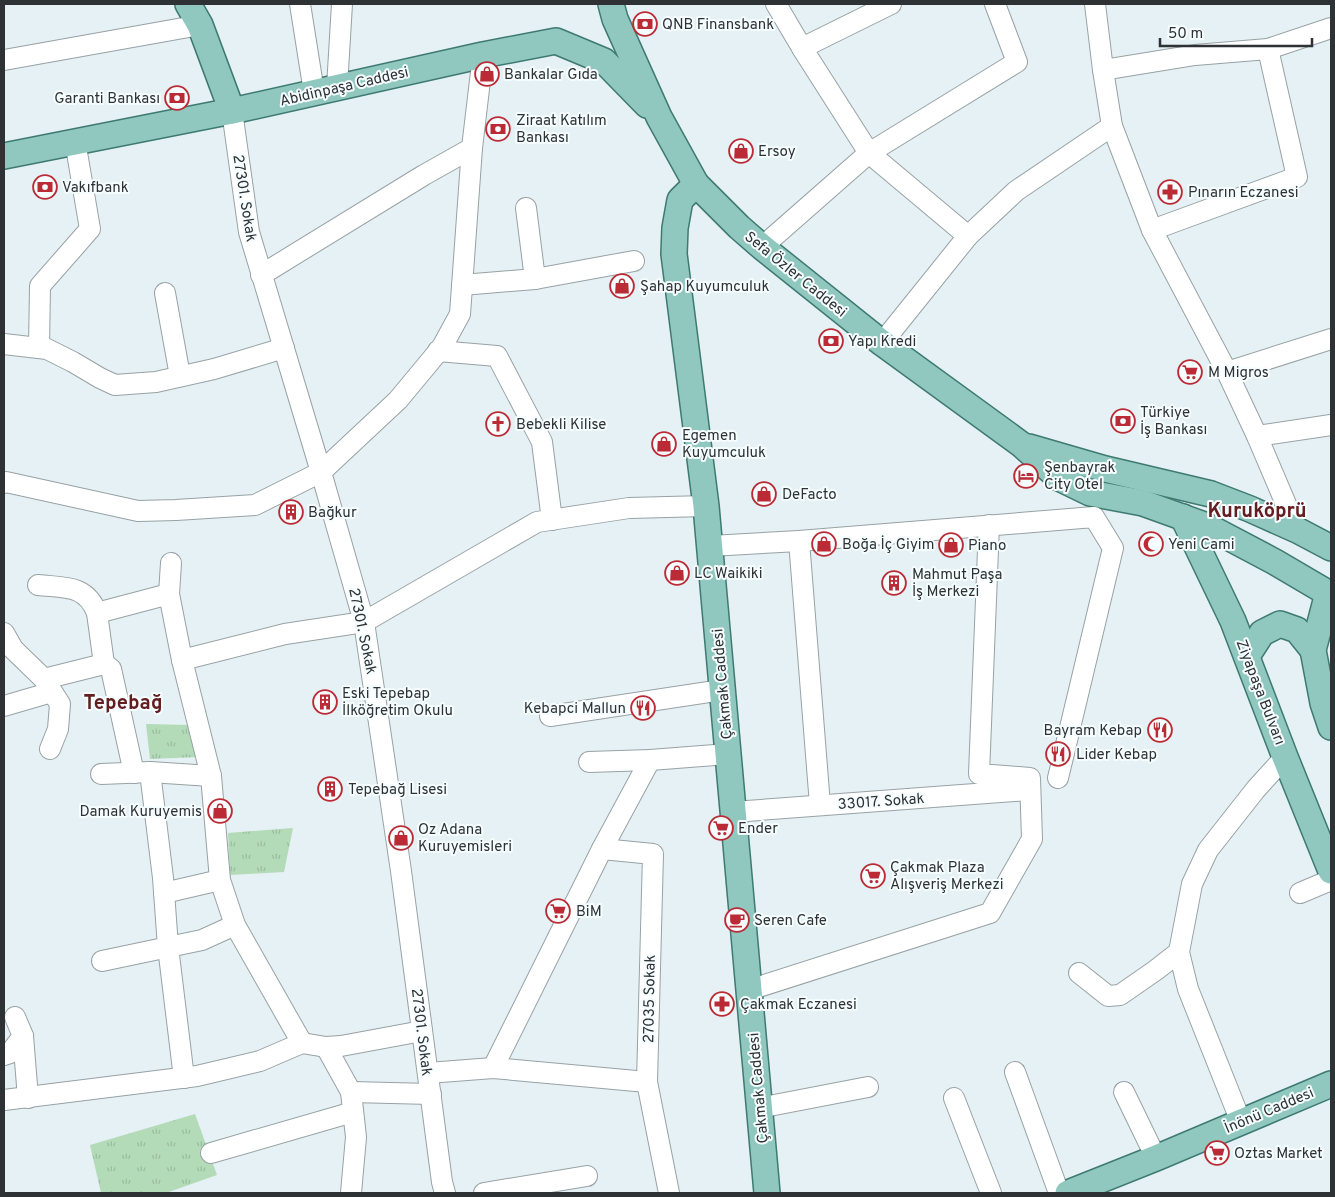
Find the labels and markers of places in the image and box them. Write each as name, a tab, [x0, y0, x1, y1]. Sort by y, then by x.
bank icon: QNB Finansbank	[632, 11, 658, 37]
place label: QNB Finansbank	[662, 16, 774, 35]
shop icon: Bankalar Gıda	[474, 61, 500, 87]
place label: Bankalar Gıda	[504, 66, 598, 85]
bank icon: Garanti Bankası	[164, 85, 190, 111]
place label: Garanti Bankası	[54, 90, 160, 109]
place label: Ziraat Katılım Bankası	[516, 112, 607, 148]
bank icon: Ziraat Katılım Bankası	[485, 116, 511, 142]
shop icon: Ersoy	[728, 138, 754, 164]
place label: Ersoy	[758, 143, 796, 162]
bank icon: Vakıfbank	[32, 174, 58, 200]
place label: Vakıfbank	[62, 179, 129, 198]
pharmacy icon: Pınarın Eczanesi	[1157, 179, 1183, 205]
place label: Pınarın Eczanesi	[1188, 184, 1299, 203]
shop icon: Şahap Kuyumculuk	[609, 273, 635, 299]
place label: Şahap Kuyumculuk	[640, 278, 769, 297]
bank icon: Yapı Kredi	[818, 328, 844, 354]
place label: Yapı Kredi	[848, 333, 916, 352]
supermarket icon: M Migros	[1177, 359, 1203, 385]
place label: M Migros	[1208, 364, 1269, 383]
place label: Türkiye İş Bankası	[1140, 404, 1207, 440]
bank icon: Türkiye İş Bankası	[1110, 408, 1136, 434]
church icon: Bebekli Kilise	[485, 411, 511, 437]
place label: Bebekli Kilise	[516, 416, 606, 435]
place label: Egemen Kuyumculuk	[682, 427, 766, 463]
shop icon: Egemen Kuyumculuk	[651, 431, 677, 457]
place label: Şenbayrak City Otel	[1044, 459, 1115, 495]
hotel icon: Şenbayrak City Otel	[1013, 463, 1039, 489]
shop icon: DeFacto	[751, 481, 777, 507]
place label: DeFacto	[782, 486, 837, 505]
building icon: Bağkur	[278, 499, 304, 525]
place label: Bağkur	[308, 504, 357, 523]
shop icon: Boğa İç Giyim	[811, 531, 837, 557]
mosque icon: Yeni Cami	[1138, 531, 1164, 557]
shop icon: Piano	[938, 532, 964, 558]
place label: Boğa İç Giyim	[842, 535, 934, 555]
place label: Yeni Cami	[1168, 536, 1235, 555]
place label: Piano	[968, 537, 1006, 556]
shop icon: LC Waikiki	[664, 560, 690, 586]
place label: LC Waikiki	[694, 565, 763, 584]
place label: Mahmut Paşa İş Merkezi	[912, 566, 1002, 602]
building icon: Mahmut Paşa İş Merkezi	[881, 570, 907, 596]
place label: Eski Tepebap İlköğretim Okulu	[342, 685, 453, 721]
building icon: Eski Tepebap İlköğretim Okulu	[312, 689, 338, 715]
restaurant icon: Kebapci Mallun	[630, 695, 656, 721]
place label: Kebapci Mallun	[524, 700, 626, 719]
restaurant icon: Bayram Kebap	[1147, 717, 1173, 743]
place label: Bayram Kebap	[1043, 722, 1142, 741]
restaurant icon: Lider Kebap	[1045, 741, 1071, 767]
place label: Lider Kebap	[1076, 746, 1157, 765]
building icon: Tepebağ Lisesi	[317, 776, 343, 802]
place label: Tepebağ Lisesi	[348, 781, 447, 800]
shop icon: Damak Kuruyemis	[207, 798, 233, 824]
place label: Damak Kuruyemis	[80, 803, 202, 822]
supermarket icon: Ender	[708, 815, 734, 841]
place label: Ender	[738, 820, 778, 839]
place label: Oz Adana Kuruyemisleri	[418, 821, 512, 857]
shop icon: Oz Adana Kuruyemisleri	[388, 825, 414, 851]
place label: Çakmak Plaza Alışveriş Merkezi	[890, 859, 1004, 895]
supermarket icon: Çakmak Plaza Alışveriş Merkezi	[860, 863, 886, 889]
supermarket icon: BiM	[545, 898, 571, 924]
place label: BiM	[576, 903, 602, 922]
cafe icon: Seren Cafe	[724, 907, 750, 933]
place label: Seren Cafe	[754, 912, 827, 931]
pharmacy icon: Çakmak Eczanesi	[709, 991, 735, 1017]
place label: Çakmak Eczanesi	[740, 996, 857, 1015]
supermarket icon: Oztas Market	[1204, 1140, 1230, 1166]
place label: Oztas Market	[1234, 1145, 1323, 1164]

